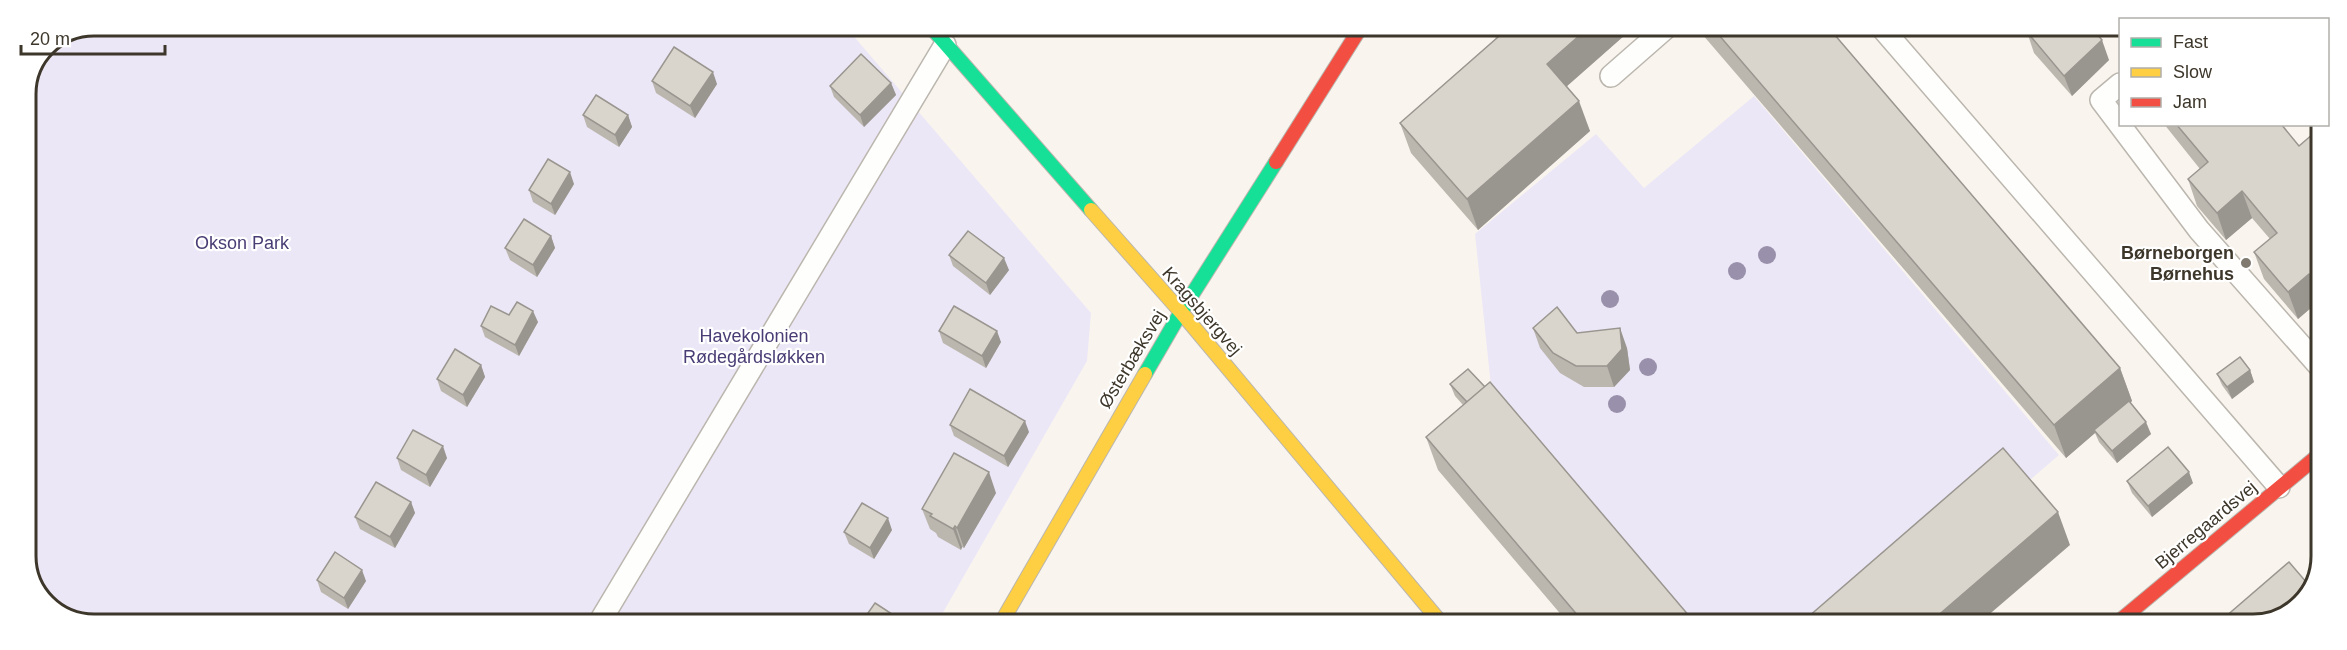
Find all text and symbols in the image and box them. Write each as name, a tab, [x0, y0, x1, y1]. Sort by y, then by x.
scale bar	[21, 18, 165, 56]
legend	[2119, 18, 2329, 126]
text: 20 m	[30, 29, 70, 49]
text: Fast	[2173, 32, 2208, 52]
text: Slow	[2173, 62, 2213, 82]
text: Jam	[2173, 92, 2207, 112]
park label: Okson Park	[195, 233, 290, 253]
place label: Børneborgen Børnehus	[2121, 243, 2234, 284]
marker: Børneborgen Børnehus	[2239, 256, 2253, 270]
street label: Kragsbjergvej	[1158, 263, 1246, 359]
street label: Østerbæksvej	[1095, 306, 1169, 412]
park label: Havekolonien Rødegårdsløkken	[683, 326, 825, 367]
street label: Bjerregaardsvej	[2151, 477, 2261, 573]

